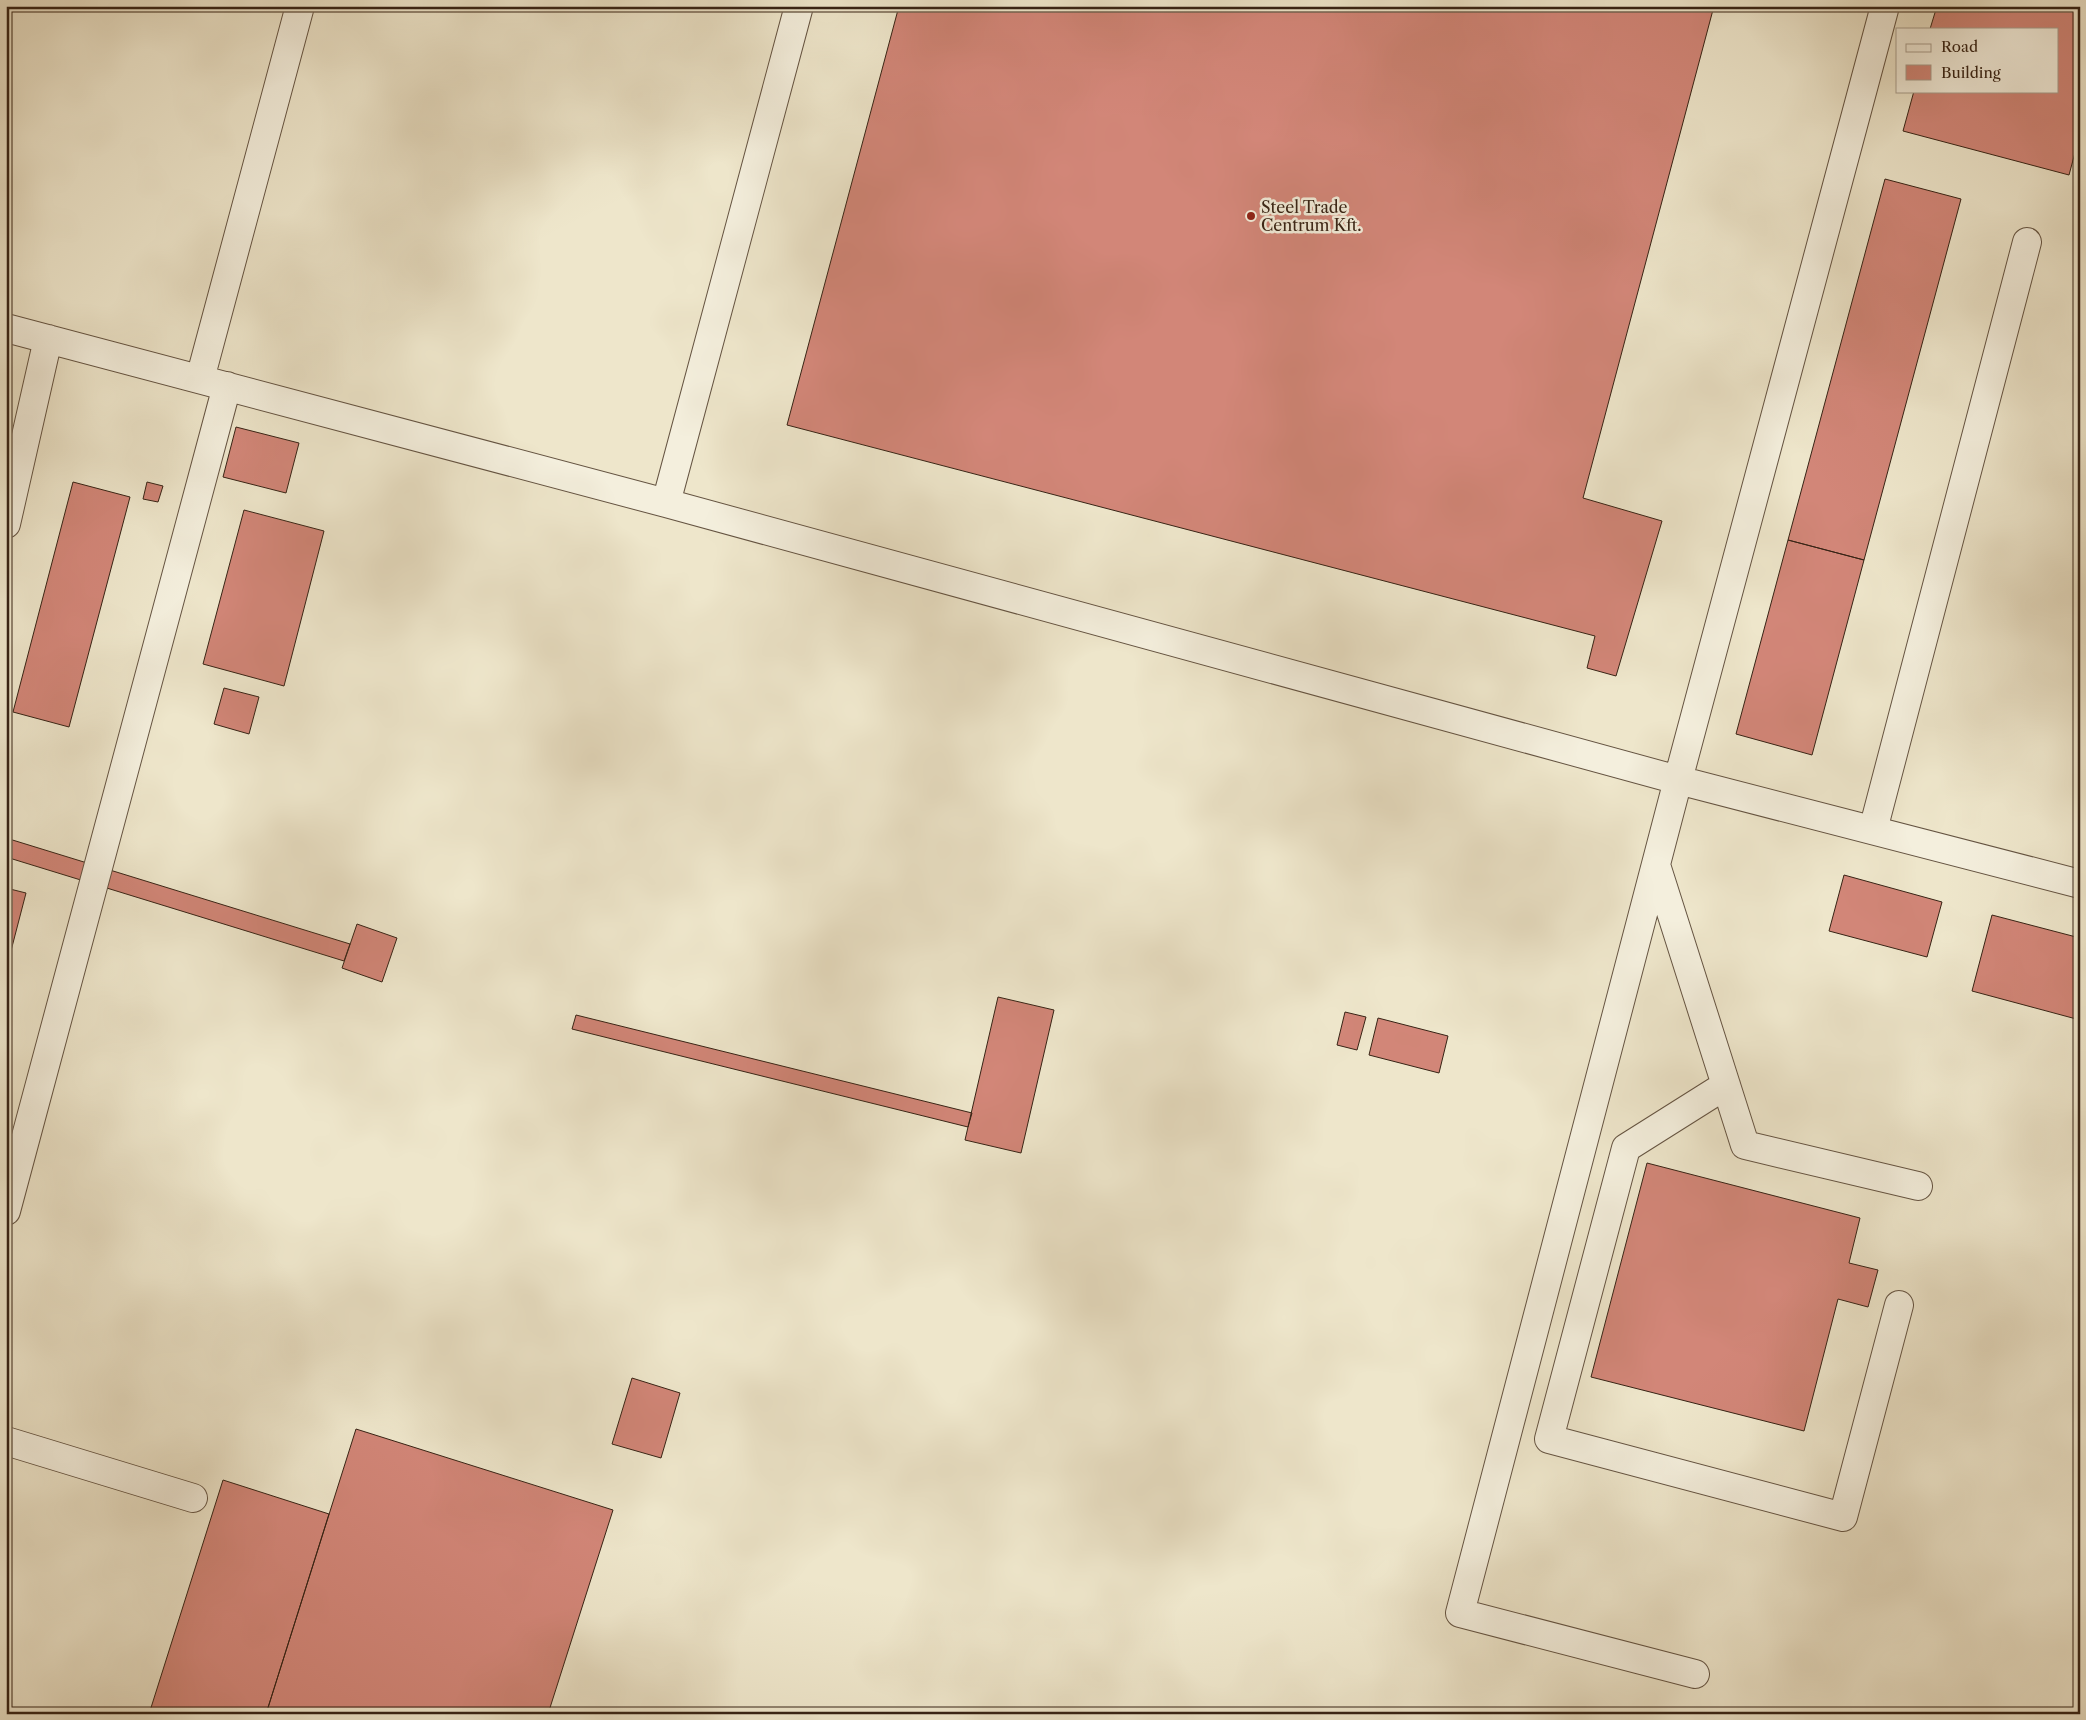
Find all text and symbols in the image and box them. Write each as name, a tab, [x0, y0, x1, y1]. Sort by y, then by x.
legend	[1896, 28, 2058, 92]
text: Road	[1941, 37, 1978, 56]
text: Building	[1941, 63, 2001, 82]
place label: Steel Trade Centrum Kft.	[1261, 197, 1361, 235]
marker: Steel Trade Centrum Kft.	[1245, 210, 1257, 222]

